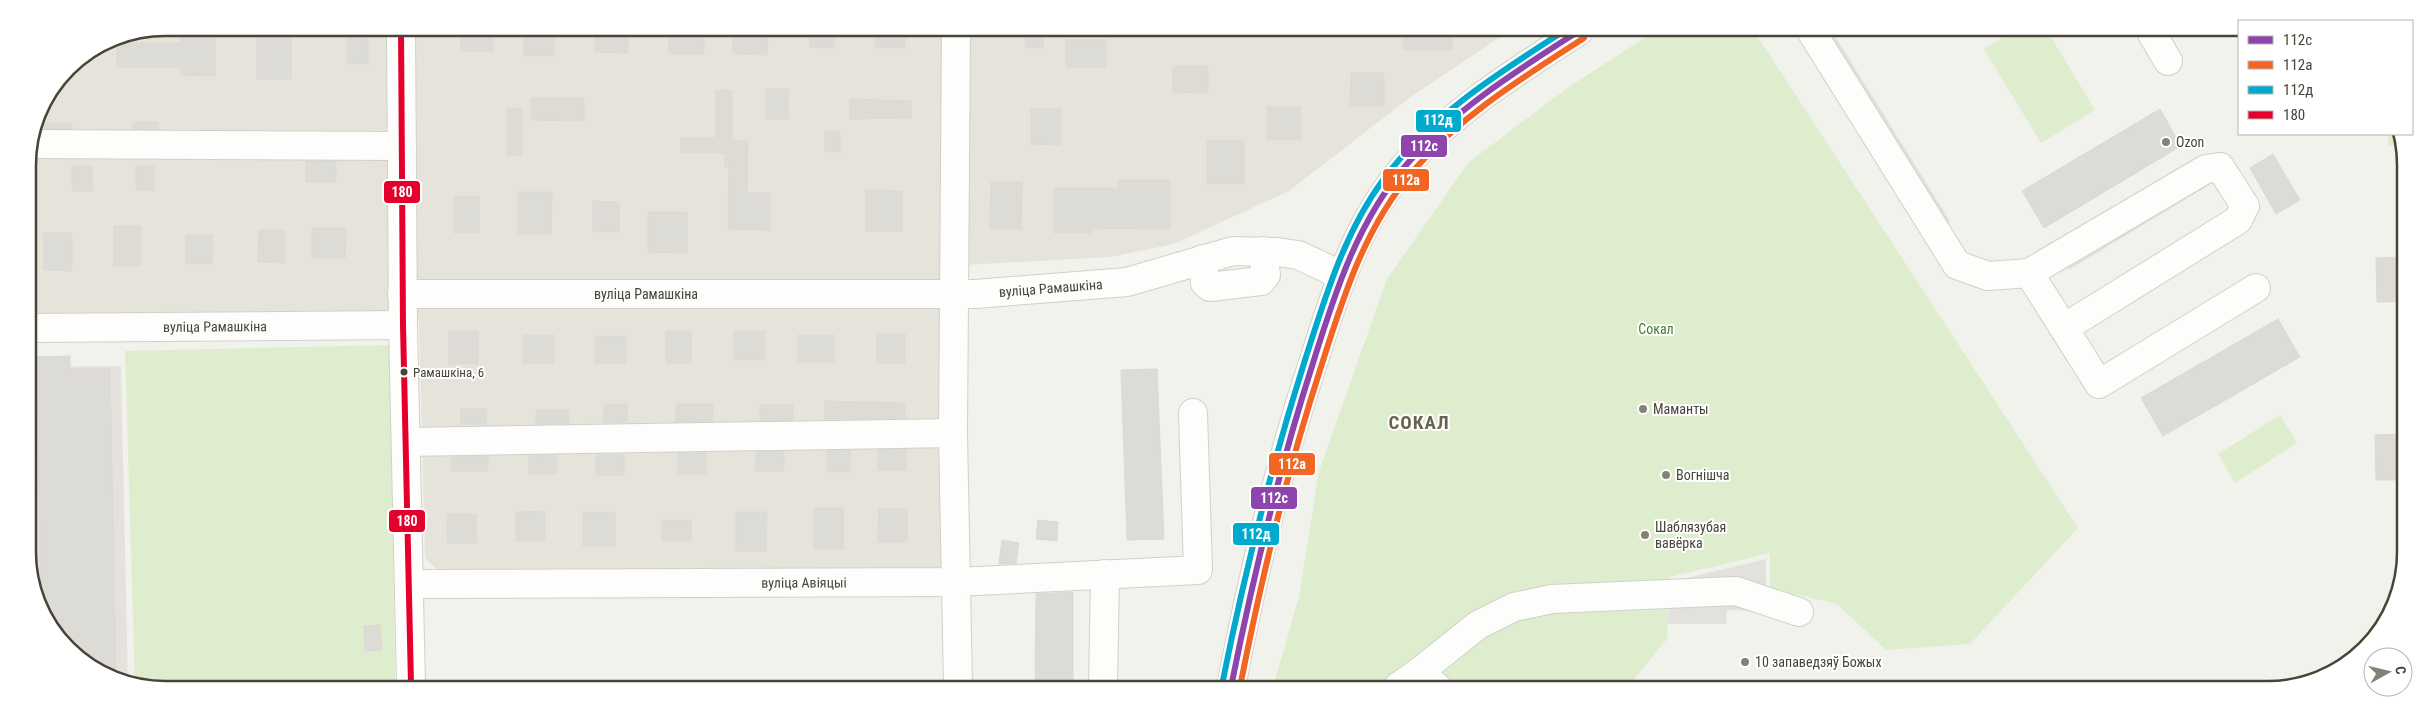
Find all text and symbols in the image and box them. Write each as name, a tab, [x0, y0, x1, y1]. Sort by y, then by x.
legend	[2238, 20, 2413, 135]
text: 112с	[2283, 31, 2312, 49]
text: 112а	[2283, 56, 2312, 74]
text: 112д	[2283, 81, 2313, 99]
text: 180	[2283, 106, 2305, 124]
line badge: 112д	[1415, 109, 1462, 133]
text: 112д	[1423, 112, 1453, 128]
line badge: 112с	[1400, 134, 1448, 158]
place label: Ozon	[2176, 134, 2204, 150]
marker: Ozon	[2160, 136, 2172, 148]
text: 112с	[1410, 138, 1438, 154]
line badge: 112а	[1382, 168, 1430, 192]
text: 112а	[1392, 172, 1420, 188]
line badge: 180	[383, 180, 421, 204]
text: 180	[391, 184, 413, 200]
street label: вуліца Рамашкіна	[998, 276, 1103, 300]
street label: вуліца Рамашкіна	[594, 286, 698, 302]
street label: вуліца Рамашкіна	[163, 318, 267, 335]
park label: Сокал	[1638, 321, 1674, 337]
place label: Рамашкіна, 6	[413, 365, 484, 380]
marker: Рамашкіна, 6	[399, 367, 409, 377]
place label: Маманты	[1653, 401, 1709, 417]
marker: Маманты	[1637, 403, 1649, 415]
district label: СОКАЛ	[1388, 411, 1450, 434]
line badge: 112а	[1268, 452, 1316, 476]
text: 112а	[1278, 456, 1306, 472]
place label: Вогнішча	[1676, 467, 1730, 483]
marker: Вогнішча	[1660, 469, 1672, 481]
line badge: 112с	[1250, 486, 1298, 510]
text: 112с	[1260, 490, 1288, 506]
line badge: 180	[388, 509, 426, 533]
text: 180	[396, 513, 418, 529]
place label: Шаблязубая вавёрка	[1655, 519, 1726, 551]
line badge: 112д	[1232, 522, 1280, 546]
text: 112д	[1241, 526, 1271, 542]
marker: Шаблязубая вавёрка	[1639, 529, 1651, 541]
street label: вуліца Авіяцыі	[761, 574, 847, 591]
north arrow	[2363, 647, 2413, 697]
place label: 10 запаведзяў Божых	[1755, 654, 1882, 670]
marker: 10 запаведзяў Божых	[1739, 656, 1751, 668]
text: С	[2392, 665, 2409, 675]

